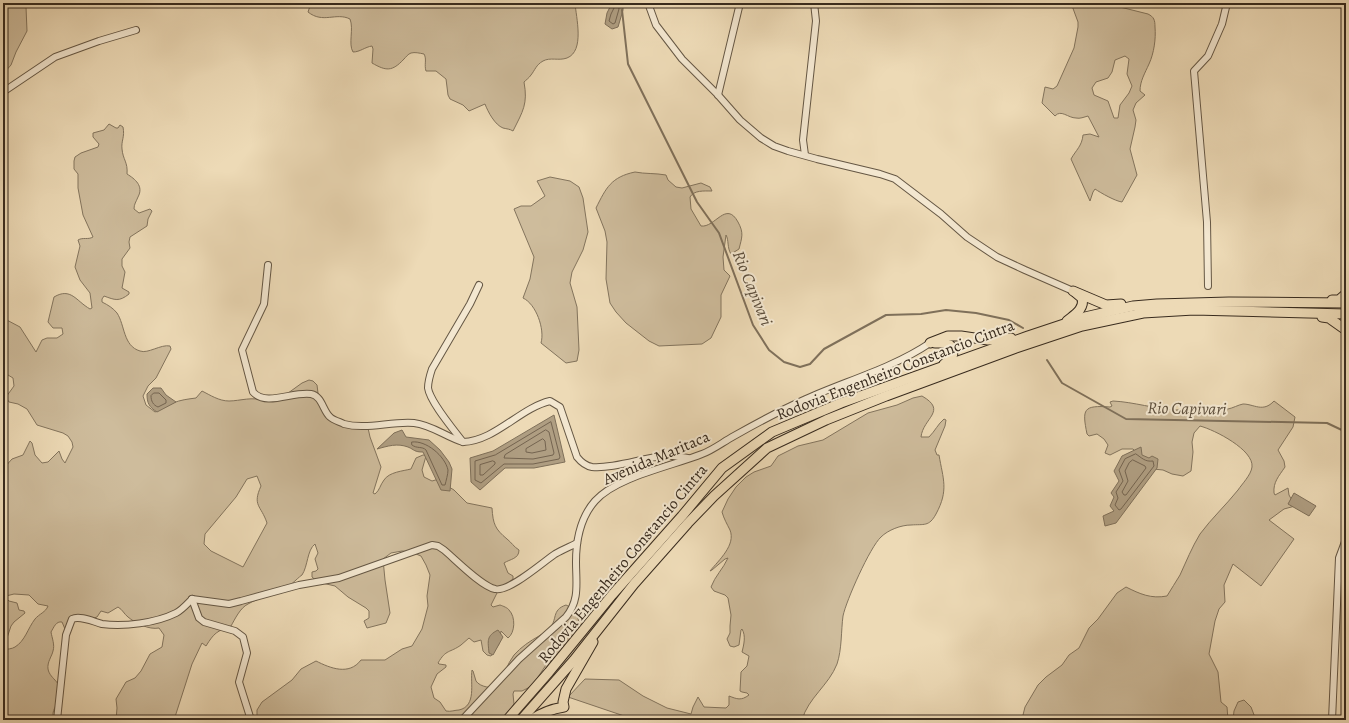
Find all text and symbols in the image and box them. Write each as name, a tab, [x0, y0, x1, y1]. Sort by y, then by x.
water label: Rio Capivari	[727, 247, 778, 330]
street label: Rodovia Engenheiro Constancio Cintra	[773, 314, 1018, 426]
water label: Rio Capivari	[1147, 396, 1227, 421]
street label: Avenida Maritaca	[599, 425, 714, 491]
street label: Rodovia Engenheiro Constancio Cintra	[533, 459, 713, 668]

